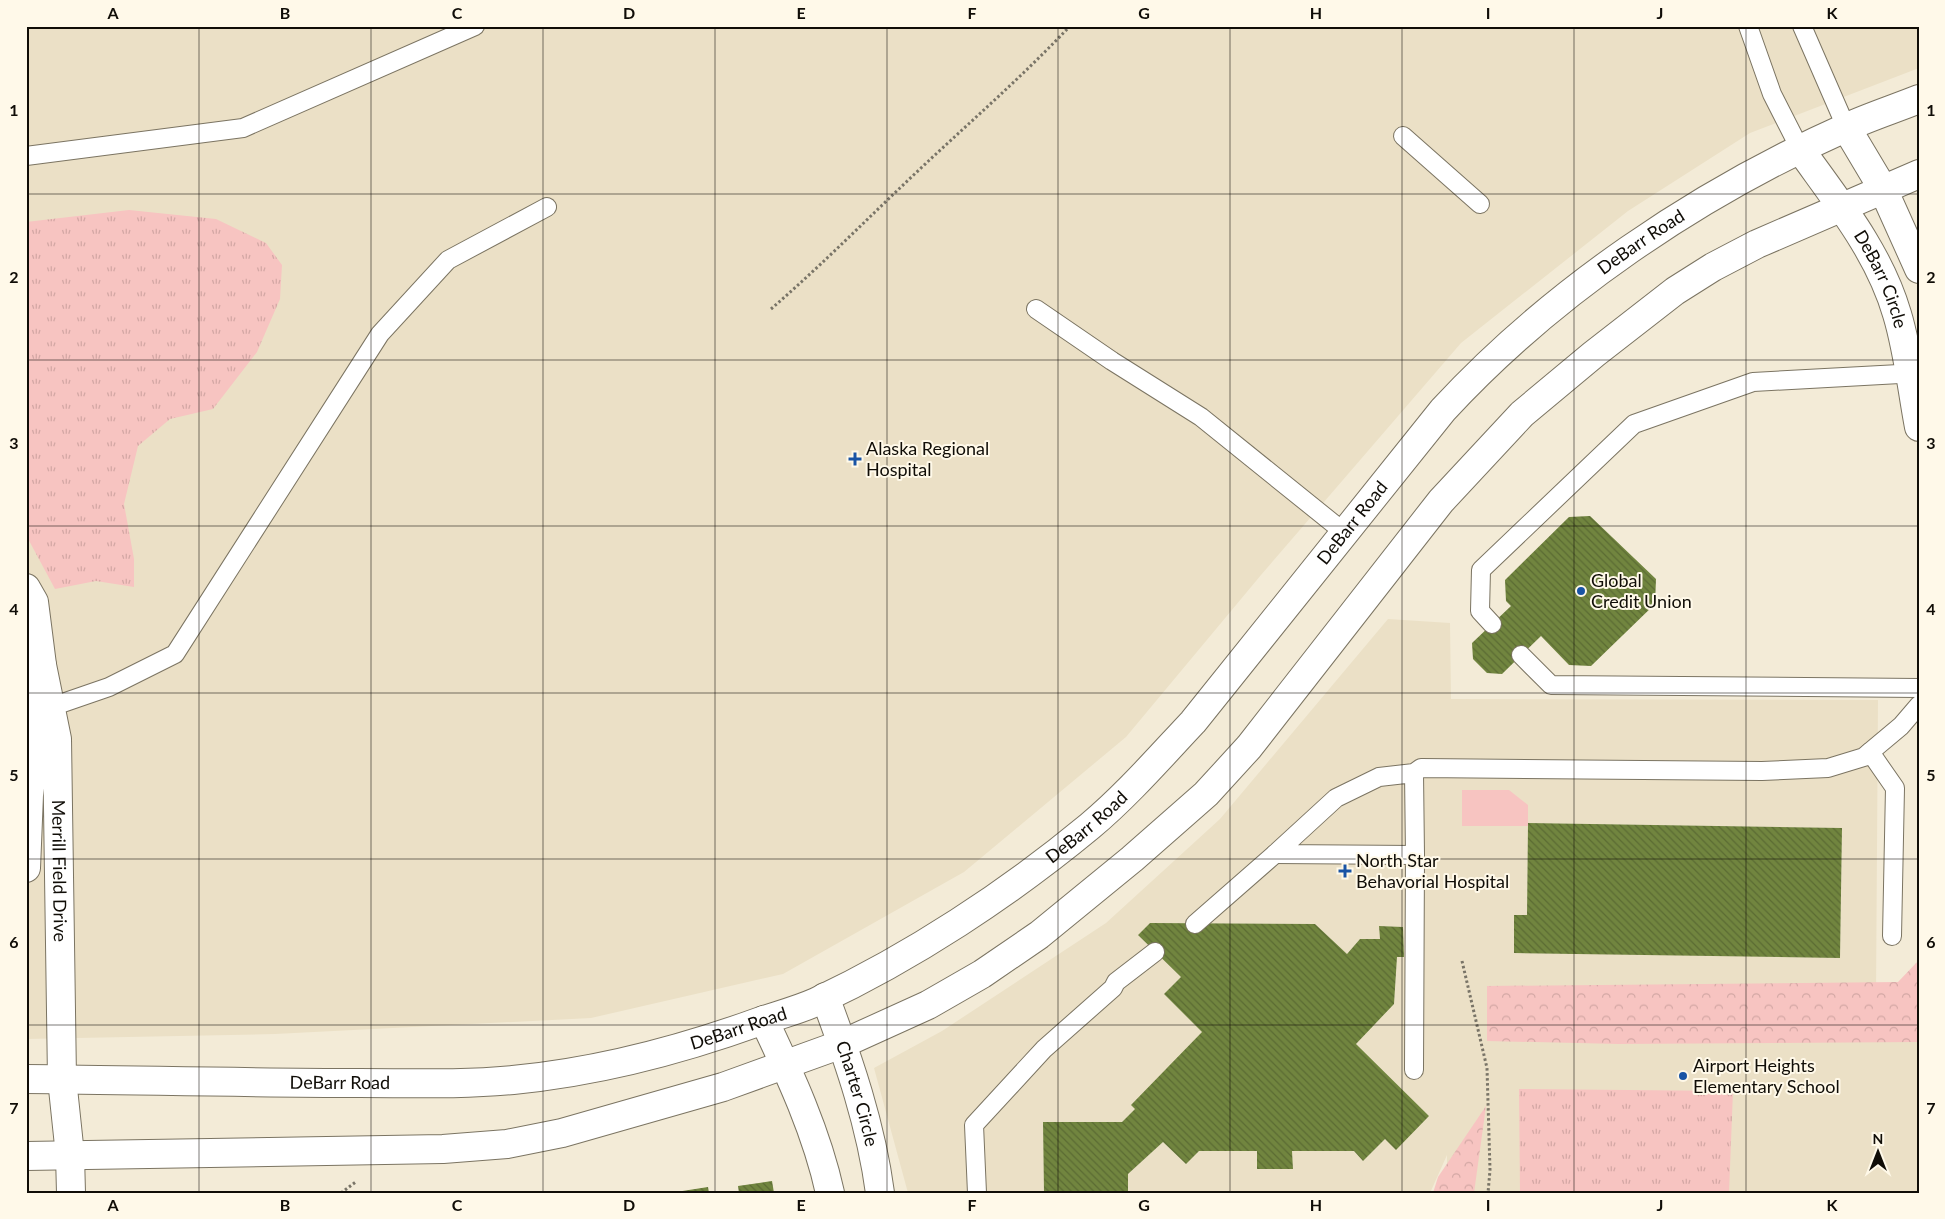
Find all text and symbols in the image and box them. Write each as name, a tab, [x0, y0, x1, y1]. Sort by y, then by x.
text: A	[106, 3, 119, 22]
text: B	[280, 3, 290, 22]
text: C	[452, 3, 463, 22]
text: D	[623, 3, 635, 22]
text: E	[796, 3, 806, 22]
text: F	[967, 3, 977, 22]
text: G	[1138, 3, 1150, 22]
text: H	[1310, 3, 1322, 22]
text: I	[1486, 3, 1490, 22]
text: J	[1657, 3, 1663, 22]
text: K	[1827, 3, 1839, 22]
text: 1	[9, 100, 19, 119]
text: 1	[1926, 100, 1936, 119]
street label: DeBarr Road	[1593, 204, 1688, 279]
street label: DeBarr Circle	[1850, 226, 1912, 330]
text: 2	[9, 267, 19, 286]
text: 2	[1926, 267, 1936, 286]
text: 3	[9, 433, 19, 452]
text: 3	[1926, 433, 1936, 452]
place label: Alaska Regional Hospital	[866, 437, 989, 480]
marker: Alaska Regional Hospital	[848, 452, 862, 466]
street label: DeBarr Road	[1312, 476, 1392, 568]
place label: Global Credit Union	[1591, 569, 1692, 612]
marker: Global Credit Union	[1575, 585, 1587, 597]
text: 4	[9, 599, 19, 618]
text: 4	[1926, 599, 1936, 618]
text: 5	[9, 765, 19, 784]
text: 5	[1926, 765, 1936, 784]
street label: DeBarr Road	[1041, 786, 1132, 867]
street label: Merrill Field Drive	[48, 799, 72, 942]
place label: North Star Behavorial Hospital	[1356, 849, 1509, 892]
marker: North Star Behavorial Hospital	[1338, 864, 1352, 878]
text: 6	[9, 932, 19, 951]
text: 6	[1926, 932, 1936, 951]
street label: DeBarr Road	[687, 1002, 789, 1054]
street label: Charter Circle	[832, 1038, 884, 1149]
place label: Airport Heights Elementary School	[1693, 1054, 1840, 1097]
marker: Airport Heights Elementary School	[1677, 1070, 1689, 1082]
street label: DeBarr Road	[290, 1071, 390, 1093]
text: 7	[9, 1098, 19, 1117]
text: 7	[1926, 1098, 1936, 1117]
north arrow	[1852, 1126, 1902, 1176]
text: N	[1873, 1130, 1883, 1147]
text: A	[106, 1195, 119, 1214]
text: B	[280, 1195, 290, 1214]
text: C	[452, 1195, 463, 1214]
text: D	[623, 1195, 635, 1214]
text: E	[796, 1195, 806, 1214]
text: F	[967, 1195, 977, 1214]
text: G	[1138, 1195, 1150, 1214]
text: H	[1310, 1195, 1322, 1214]
text: I	[1486, 1195, 1490, 1214]
text: J	[1657, 1195, 1663, 1214]
text: K	[1827, 1195, 1839, 1214]

